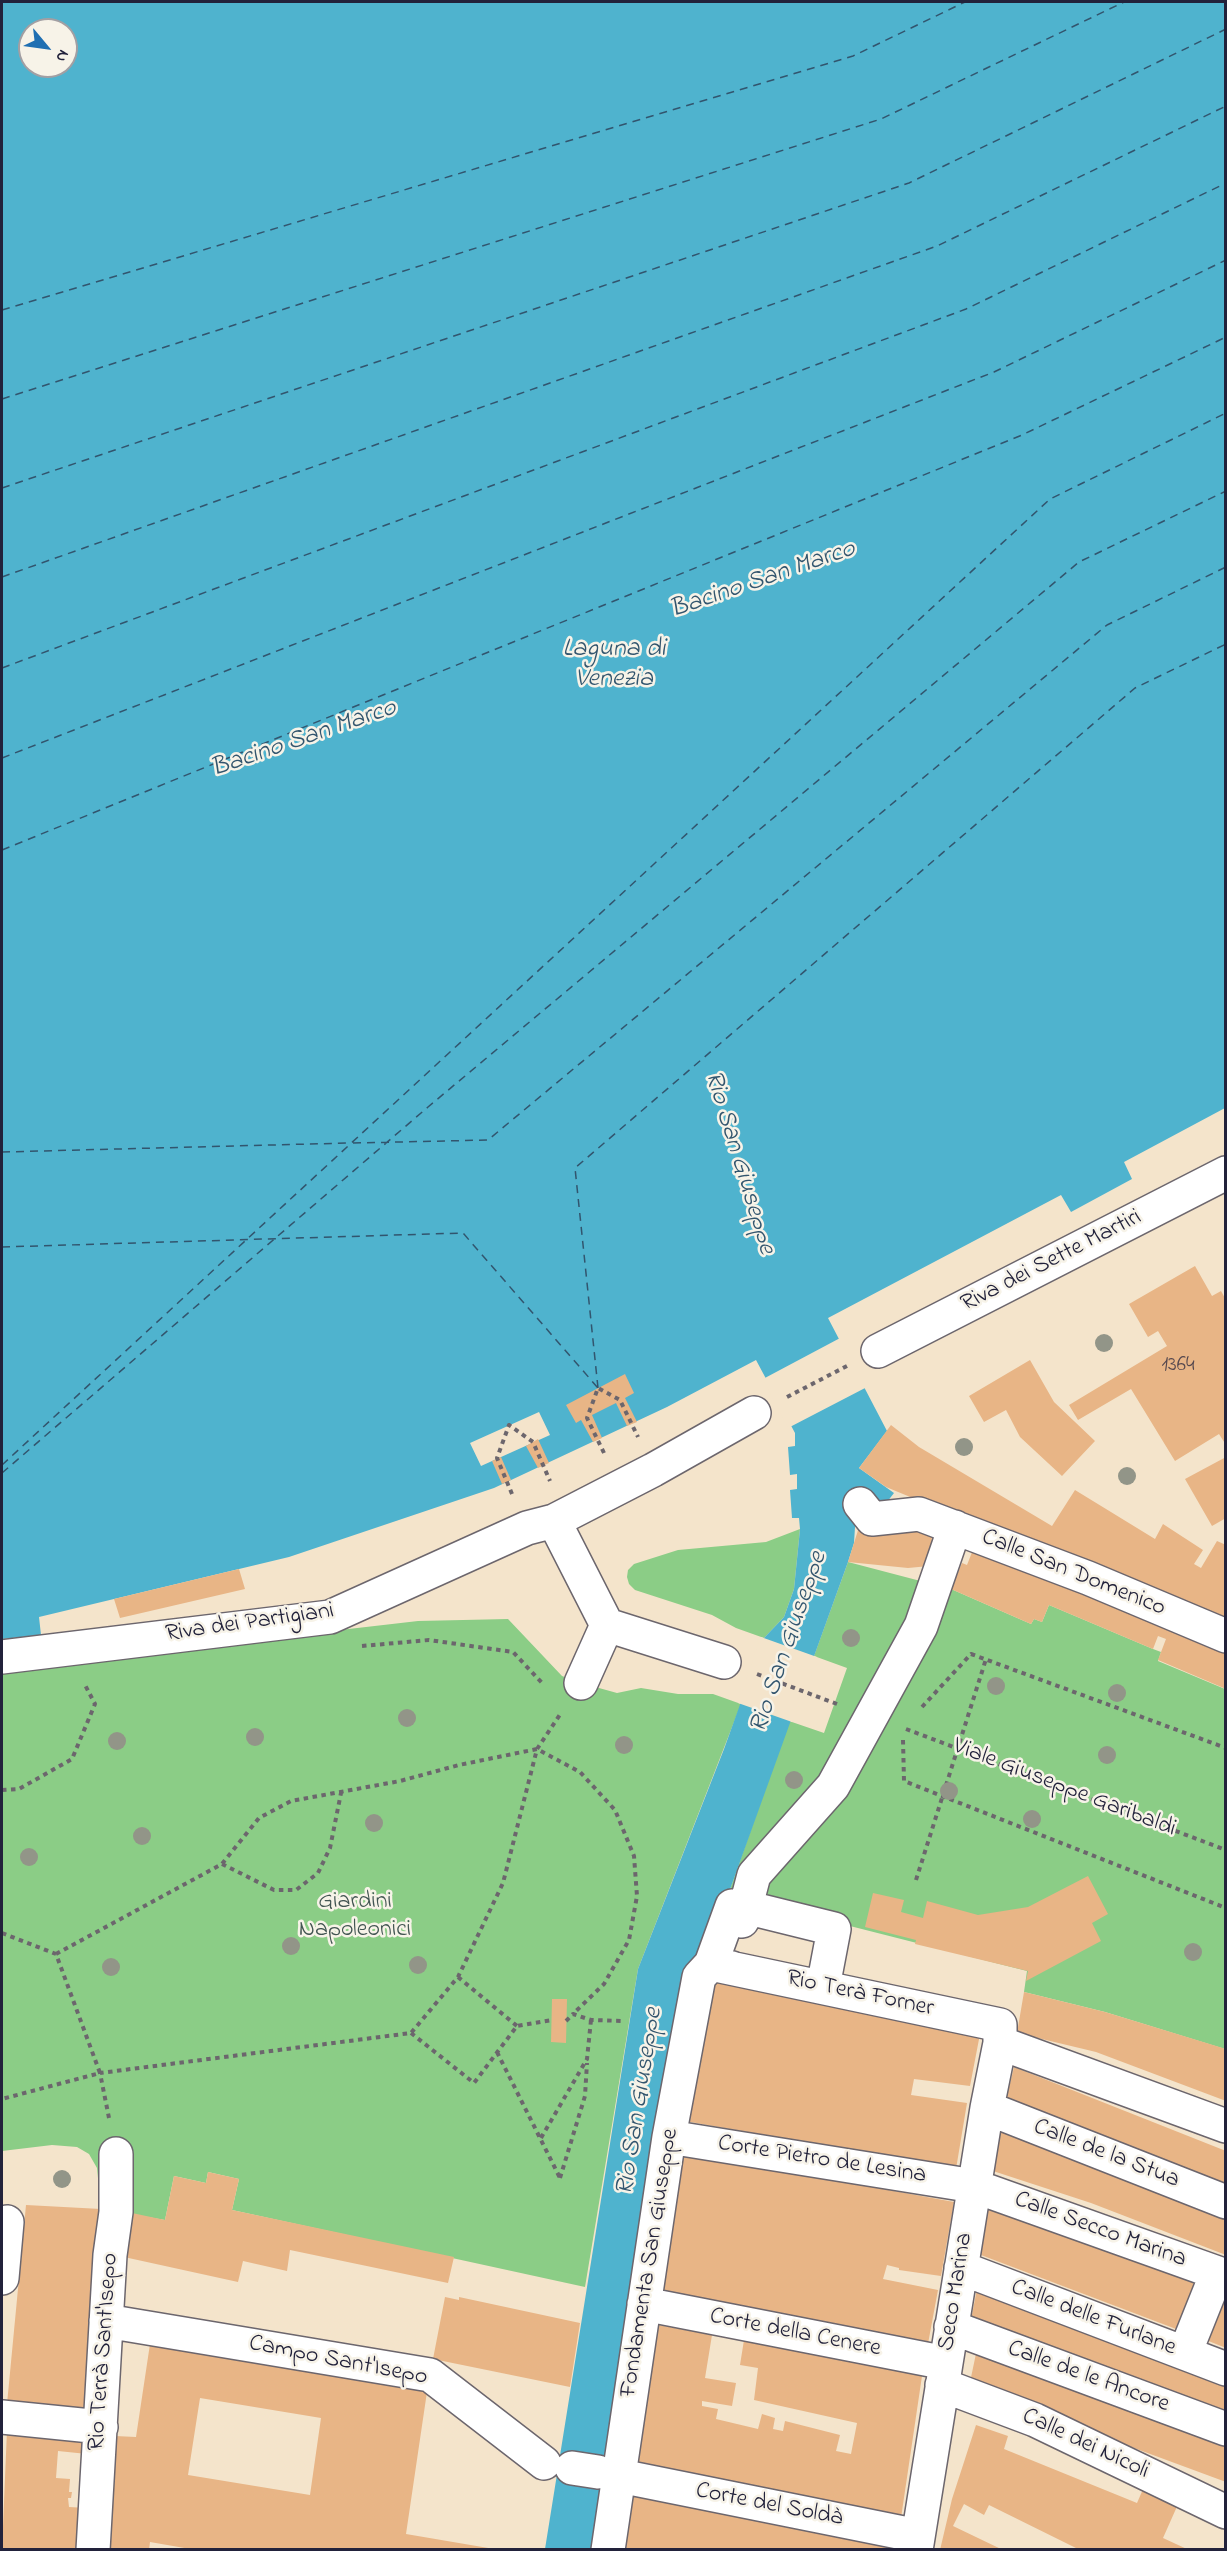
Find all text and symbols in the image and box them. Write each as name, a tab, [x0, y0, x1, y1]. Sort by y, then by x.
north arrow	[18, 18, 78, 78]
text: N	[49, 45, 75, 66]
water label: Bacino San Marco	[666, 535, 860, 627]
water label: Laguna di Venezia	[563, 635, 665, 696]
water label: Bacino San Marco	[207, 694, 401, 786]
water label: Rio San Giuseppe	[695, 1068, 781, 1258]
street label: Riva dei Sette Martiri	[957, 1204, 1147, 1320]
house number: 1364	[1161, 1354, 1195, 1380]
street label: Calle San Domenico	[977, 1524, 1169, 1624]
water label: Rio San Giuseppe	[744, 1548, 836, 1738]
street label: Riva dei Partigiani	[164, 1598, 336, 1650]
street label: Viale Giuseppe Garibaldi	[948, 1733, 1180, 1845]
park label: Giardini Napoleonici	[299, 1889, 411, 1945]
street label: Rio Terà Forner	[784, 1965, 936, 2025]
water label: Rio San Giuseppe	[611, 2006, 671, 2198]
street label: Calle de la Stua	[1029, 2114, 1183, 2196]
street label: Fondamenta San Giuseppe	[616, 2127, 686, 2399]
street label: Corte Pietro de Lesina	[716, 2130, 928, 2192]
street label: Calle Secco Marina	[1010, 2187, 1190, 2275]
street label: Seco Marina	[933, 2231, 981, 2353]
street label: Rio Terrà Sant'Isepo	[84, 2252, 126, 2452]
street label: Calle delle Furlane	[1006, 2274, 1180, 2364]
street label: Corte della Cenere	[707, 2303, 883, 2365]
street label: Campo Sant'Isepo	[246, 2331, 430, 2393]
street label: Calle de le Ancore	[1003, 2335, 1173, 2421]
street label: Calle dei Nicoli	[1017, 2403, 1153, 2487]
street label: Corte del Soldà	[693, 2478, 845, 2534]

